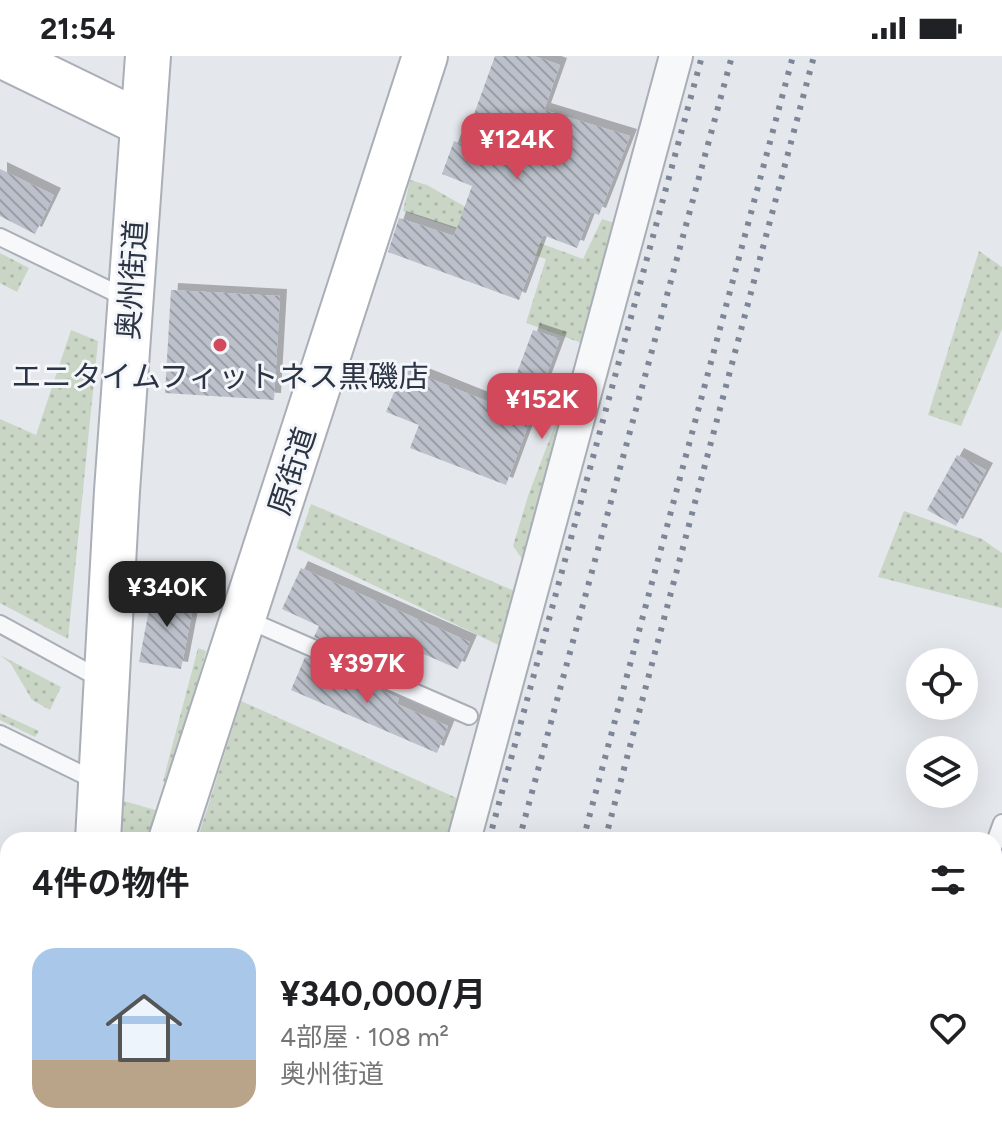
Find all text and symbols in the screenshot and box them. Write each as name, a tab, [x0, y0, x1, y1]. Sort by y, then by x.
text: 21:54	[40, 10, 115, 47]
pin: ¥124K	[461, 113, 573, 181]
text: ¥124K	[479, 123, 555, 155]
street label: 奥州街道	[109, 219, 155, 341]
marker: エニタイムフィットネス黒磯店	[211, 336, 229, 354]
place label: エニタイムフィットネス黒磯店	[12, 358, 429, 395]
pin: ¥152K	[486, 373, 598, 441]
text: ¥152K	[505, 383, 579, 415]
street label: 原街道	[260, 422, 324, 520]
pin: ¥340K	[111, 561, 223, 629]
text: ¥340K	[127, 571, 207, 603]
pin: ¥397K	[311, 637, 423, 705]
text: ¥397K	[329, 647, 405, 679]
map controls	[906, 648, 978, 808]
button: locate	[906, 648, 978, 720]
button: layers	[906, 736, 978, 808]
icon: filters	[926, 858, 970, 902]
text: 4件の物件	[32, 863, 190, 904]
text: ¥340,000/月	[280, 974, 486, 1015]
icon: home	[96, 980, 192, 1076]
icon: heart	[926, 1006, 970, 1050]
text: 4部屋 · 108 m²	[280, 1021, 449, 1053]
text: 奥州街道	[280, 1058, 384, 1090]

